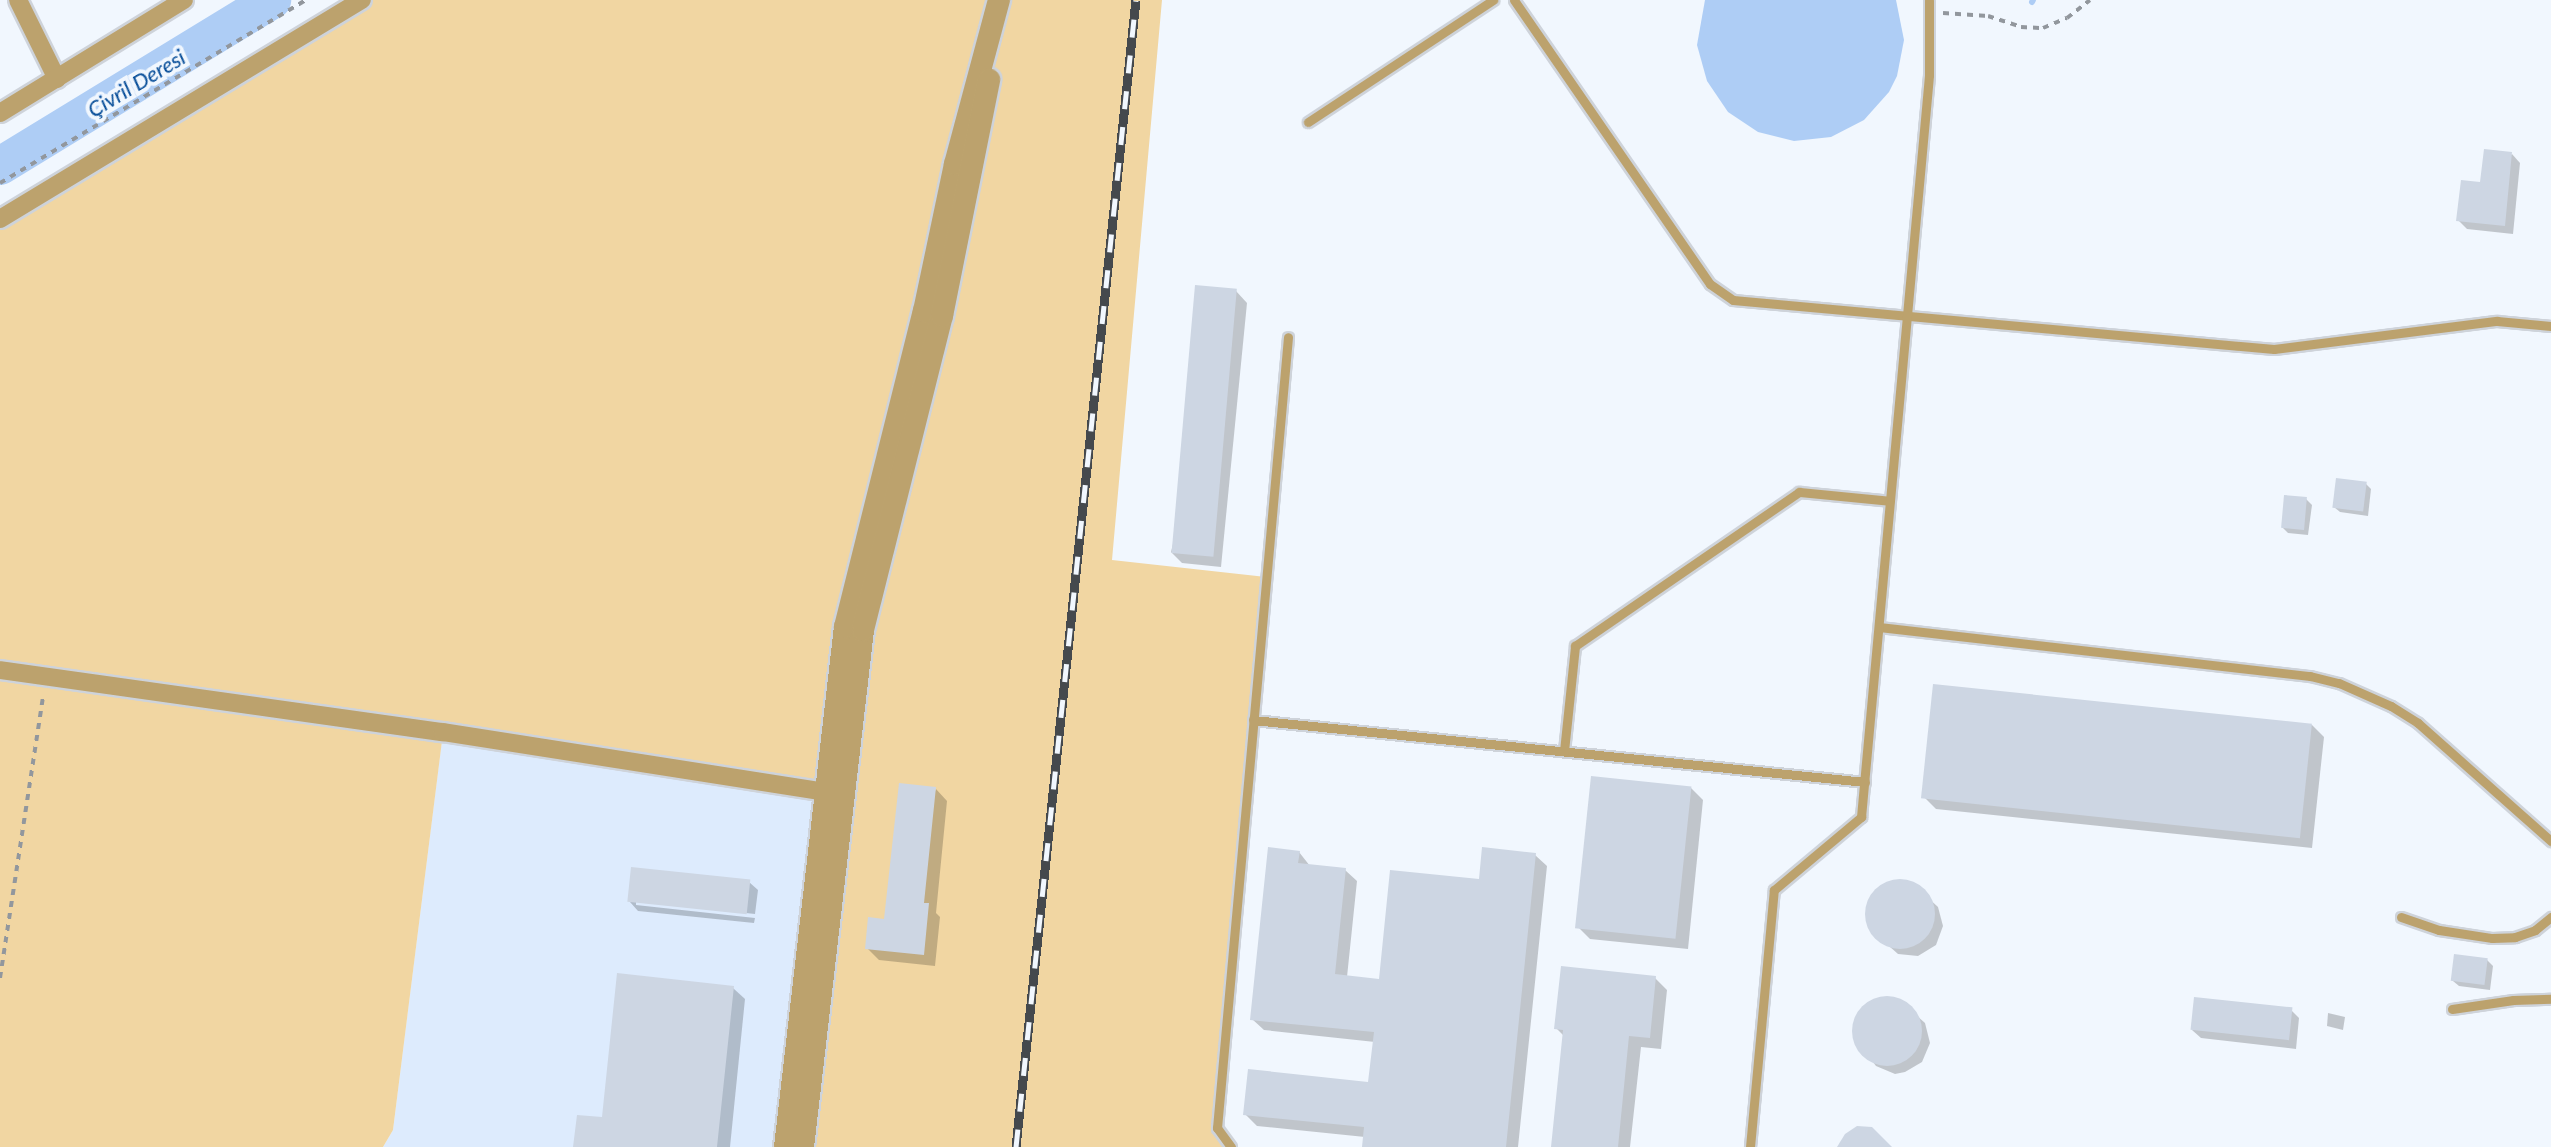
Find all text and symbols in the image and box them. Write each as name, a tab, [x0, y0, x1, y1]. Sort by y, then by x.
water label: Çivril Deresi	[82, 43, 190, 123]

